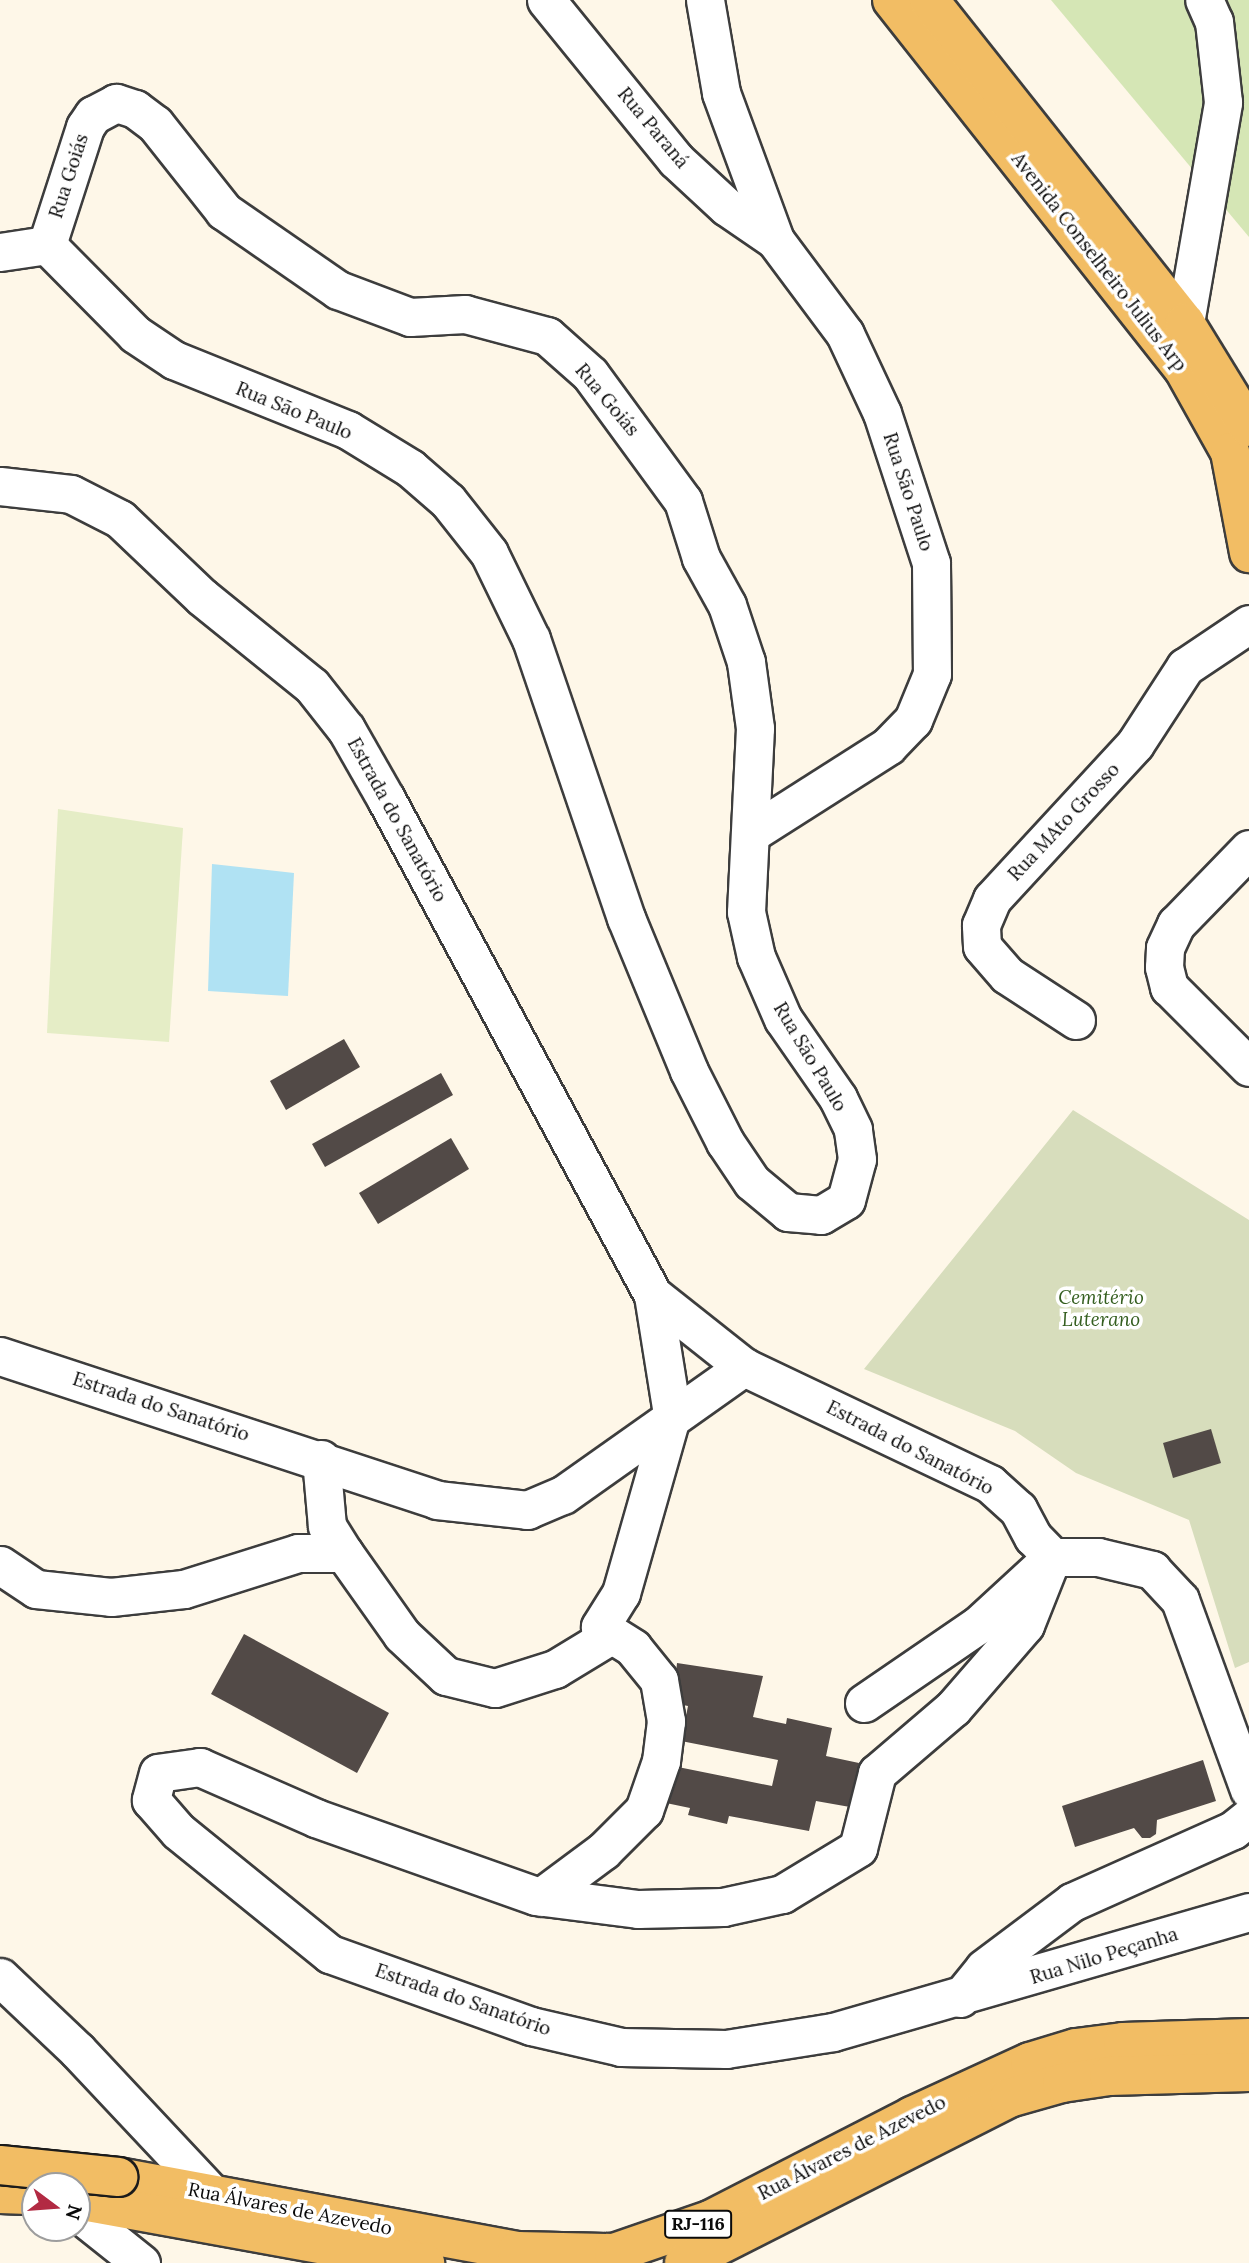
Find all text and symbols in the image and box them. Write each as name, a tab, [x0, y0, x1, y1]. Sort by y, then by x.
street label: Rua Paraná	[613, 83, 693, 173]
street label: Rua Goiás	[45, 131, 93, 221]
street label: Avenida Conselheiro Julius Arp	[1007, 148, 1191, 376]
street label: Rua Goiás	[570, 359, 644, 441]
street label: Rua São Paulo	[232, 377, 356, 445]
street label: Rua São Paulo	[878, 430, 938, 554]
street label: Estrada do Sanatório	[342, 734, 452, 906]
street label: Rua MAto Grosso	[1003, 758, 1125, 886]
street label: Rua São Paulo	[768, 998, 852, 1116]
park label: Cemitério Luterano	[1058, 1287, 1144, 1331]
street label: Estrada do Sanatório	[70, 1368, 252, 1446]
street label: Estrada do Sanatório	[823, 1396, 997, 1500]
street label: Rua Nilo Peçanha	[1027, 1923, 1181, 1989]
street label: Estrada do Sanatório	[372, 1959, 554, 2041]
street label: Rua Álvares de Azevedo	[754, 2091, 950, 2205]
north arrow	[21, 2172, 91, 2242]
street label: Rua Álvares de Azevedo	[186, 2178, 394, 2240]
text: N	[61, 2202, 88, 2223]
road number: RJ-116	[663, 2210, 733, 2238]

